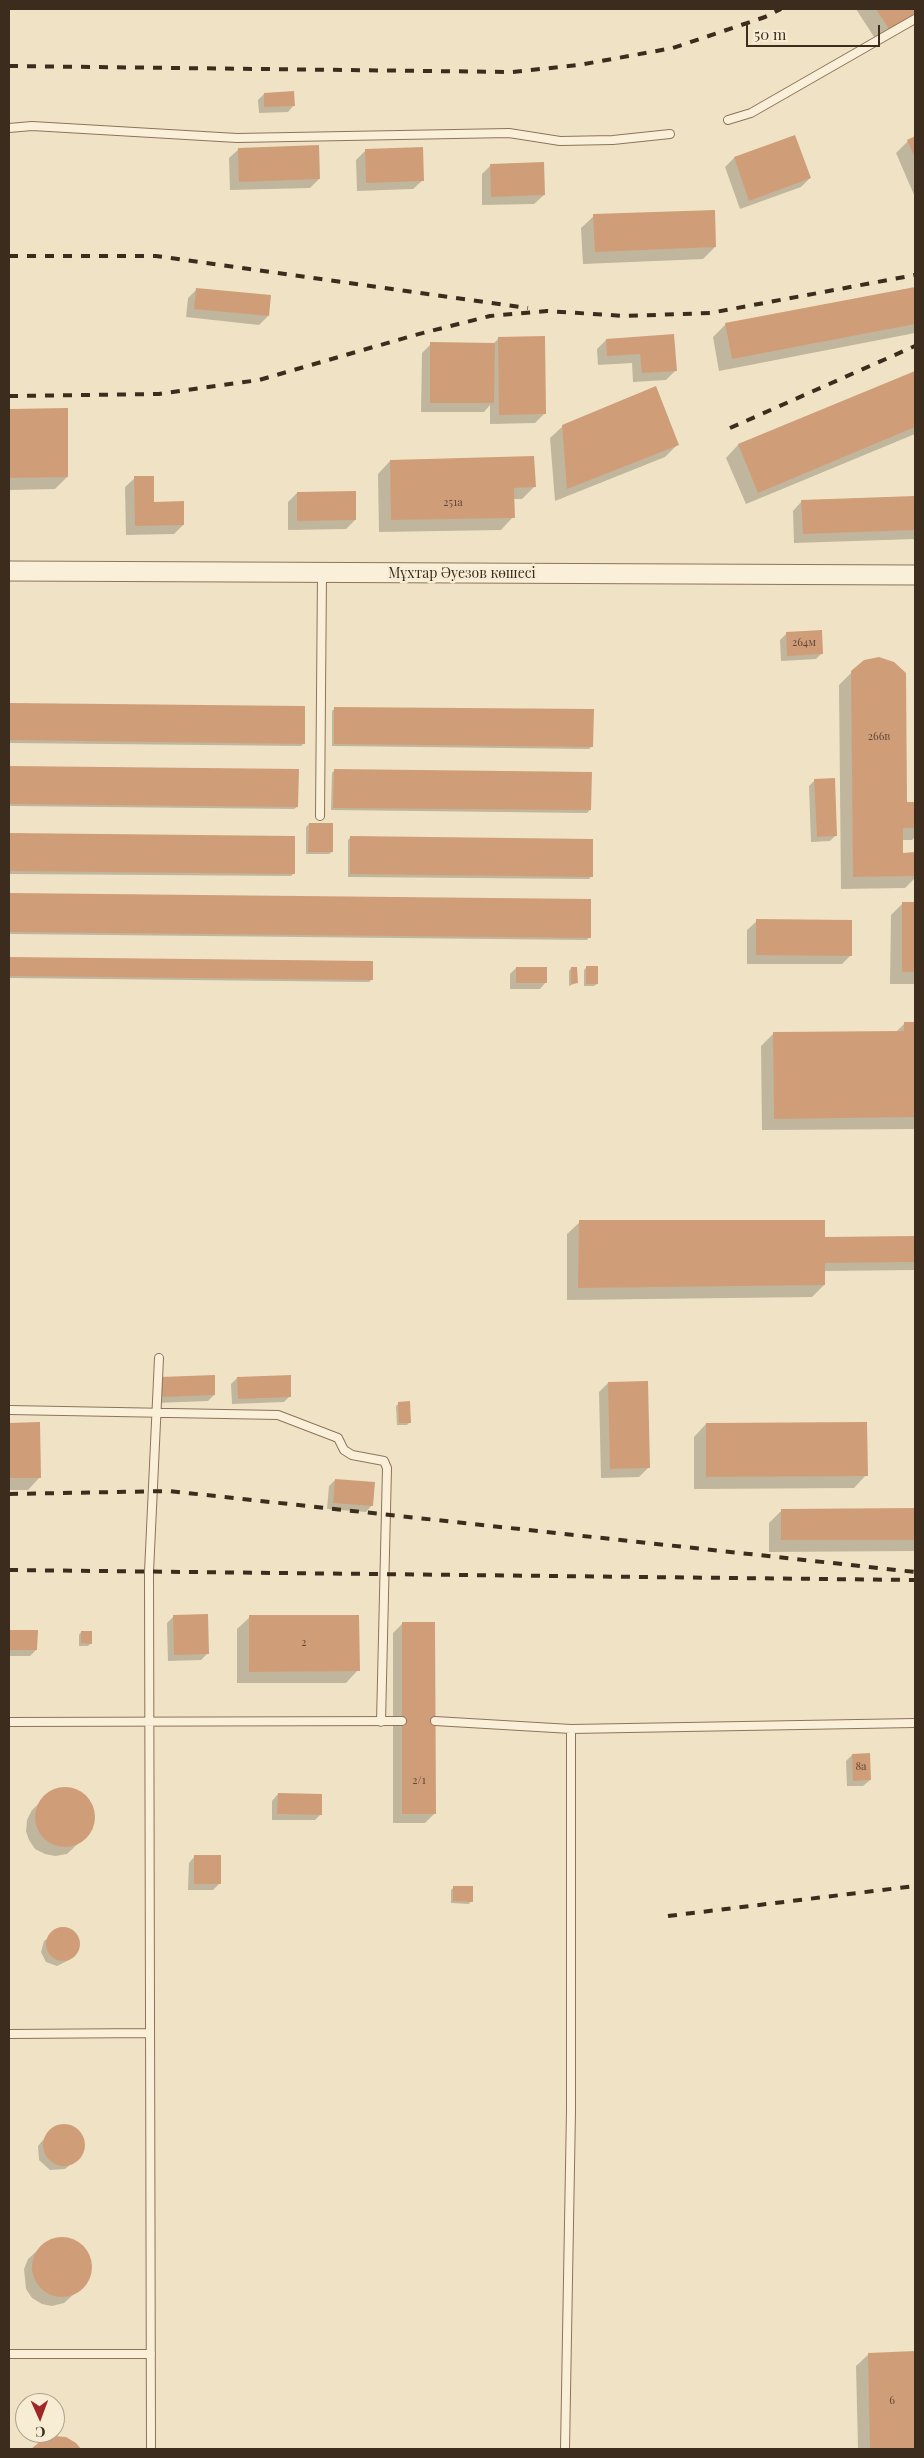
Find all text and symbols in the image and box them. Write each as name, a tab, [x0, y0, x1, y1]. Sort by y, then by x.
scale bar	[749, 15, 883, 47]
text: 50 m	[754, 24, 786, 44]
house number: 251а	[443, 496, 463, 510]
street label: Мұхтар Әуезов көшесі	[388, 566, 536, 582]
house number: 264м	[792, 636, 816, 650]
house number: 266в	[868, 730, 890, 744]
house number: 2	[301, 1636, 307, 1650]
house number: 8а	[855, 1760, 867, 1774]
house number: 2/1	[412, 1774, 426, 1788]
north arrow	[15, 2393, 65, 2443]
house number: 6	[889, 2394, 895, 2408]
text: С	[35, 2423, 46, 2442]

